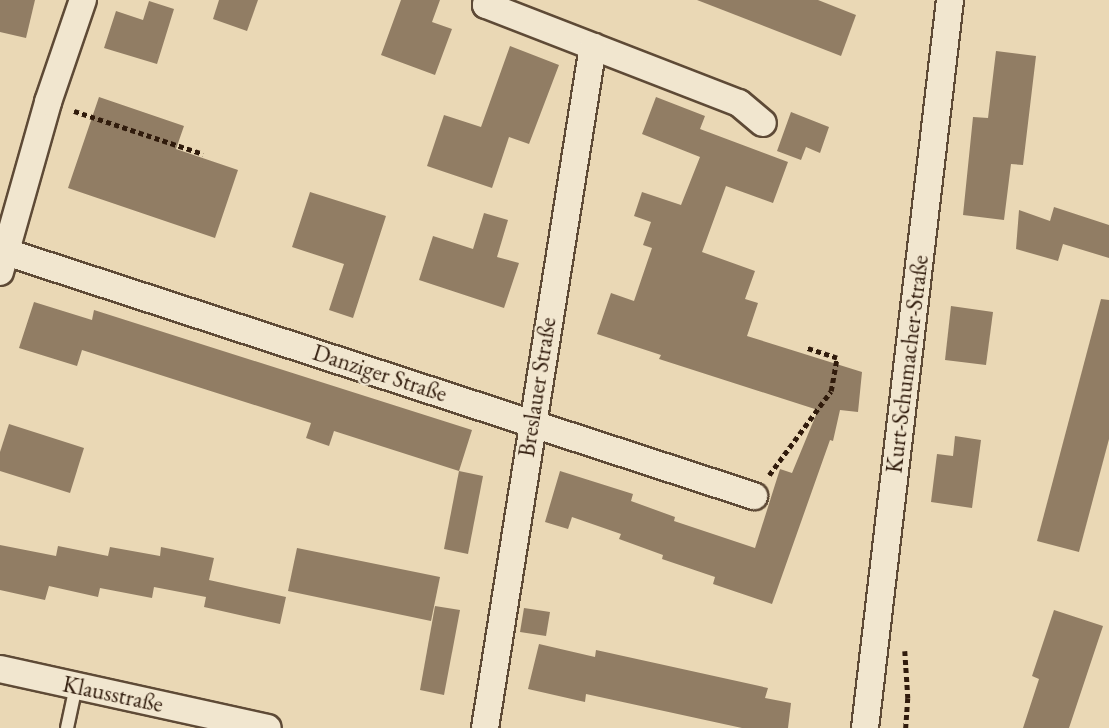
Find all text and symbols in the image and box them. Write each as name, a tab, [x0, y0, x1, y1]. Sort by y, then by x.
street label: Kurt-Schumacher-Straße	[880, 253, 934, 475]
street label: Breslauer Straße	[512, 315, 562, 459]
street label: Danziger Straße	[309, 338, 451, 408]
street label: Klausstraße	[60, 670, 166, 718]

